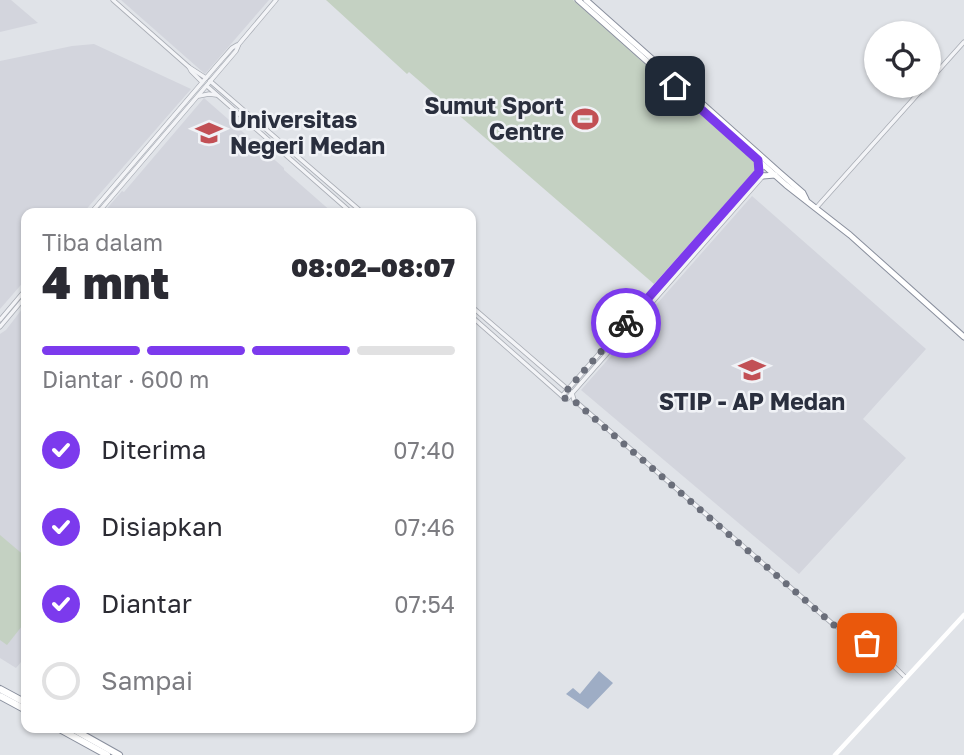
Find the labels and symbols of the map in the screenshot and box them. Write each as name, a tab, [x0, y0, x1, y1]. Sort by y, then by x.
pin	[645, 56, 705, 116]
place label: Sumut Sport Centre	[424, 91, 564, 145]
sports icon: Sumut Sport Centre	[570, 104, 600, 134]
place label: Universitas Negeri Medan	[230, 105, 385, 159]
school or university icon: Universitas Negeri Medan	[194, 118, 224, 148]
courier	[591, 288, 661, 358]
school or university icon: STIP - AP Medan	[737, 355, 767, 385]
place label: STIP - AP Medan	[659, 387, 845, 415]
pin	[837, 613, 897, 673]

